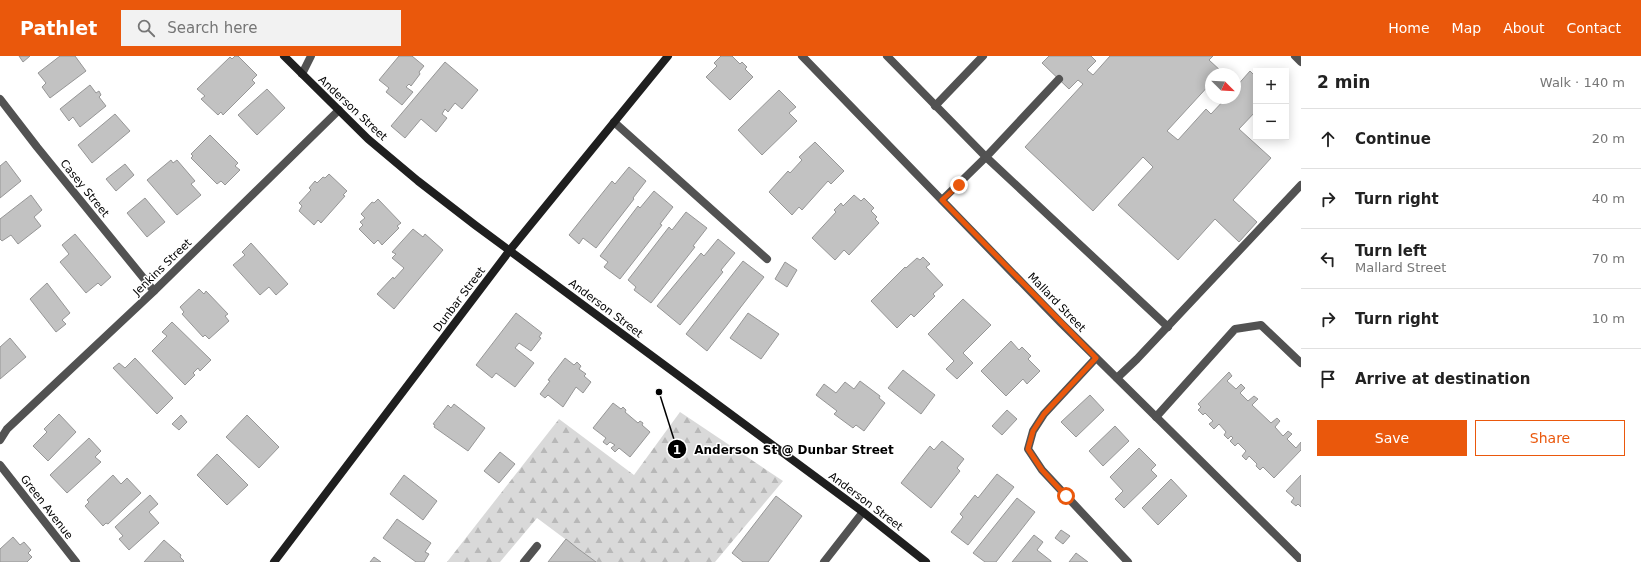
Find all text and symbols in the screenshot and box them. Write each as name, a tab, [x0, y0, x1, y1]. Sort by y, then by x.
search box	[121, 10, 401, 46]
text: Pathlet	[20, 17, 97, 39]
icon: search	[135, 17, 157, 39]
text: Search here	[167, 19, 257, 37]
text: Home	[1388, 20, 1430, 36]
text: Map	[1452, 20, 1481, 36]
text: About	[1503, 20, 1545, 36]
text: Contact	[1567, 20, 1621, 36]
north arrow	[1205, 68, 1241, 104]
map controls	[1253, 68, 1289, 140]
button: +	[1253, 68, 1289, 104]
text: 2 min	[1317, 72, 1370, 92]
street label: Anderson Street	[316, 73, 390, 144]
text: Walk · 140 m	[1540, 75, 1625, 90]
button: −	[1253, 104, 1289, 140]
icon: ahead	[1317, 128, 1339, 150]
text: Continue	[1355, 130, 1431, 148]
text: 20 m	[1592, 131, 1625, 146]
street label: Casey Street	[57, 157, 112, 220]
route end	[950, 176, 968, 194]
icon: right	[1317, 188, 1339, 210]
text: Turn right	[1355, 190, 1439, 208]
text: 40 m	[1592, 191, 1625, 206]
street label: Jenkins Street	[130, 236, 195, 299]
text: Turn left	[1355, 242, 1427, 260]
icon: left	[1317, 248, 1339, 270]
text: 70 m	[1592, 251, 1625, 266]
text: Mallard Street	[1355, 260, 1446, 275]
street label: Dunbar Street	[431, 264, 488, 334]
street label: Mallard Street	[1025, 270, 1089, 335]
street label: Anderson Street	[566, 276, 646, 341]
icon: right	[1317, 308, 1339, 330]
text: Turn right	[1355, 310, 1439, 328]
text: 10 m	[1592, 311, 1625, 326]
icon: arrive	[1317, 368, 1339, 390]
text: Arrive at destination	[1355, 370, 1530, 388]
button: Save	[1317, 420, 1467, 456]
button: Share	[1475, 420, 1625, 456]
callout: Anderson St @ Dunbar Street	[667, 437, 902, 461]
text: 1	[673, 443, 681, 457]
text: Anderson St @ Dunbar Street	[694, 443, 894, 457]
street label: Anderson Street	[826, 469, 906, 534]
street label: Green Avenue	[18, 473, 76, 542]
route start	[1057, 487, 1075, 505]

